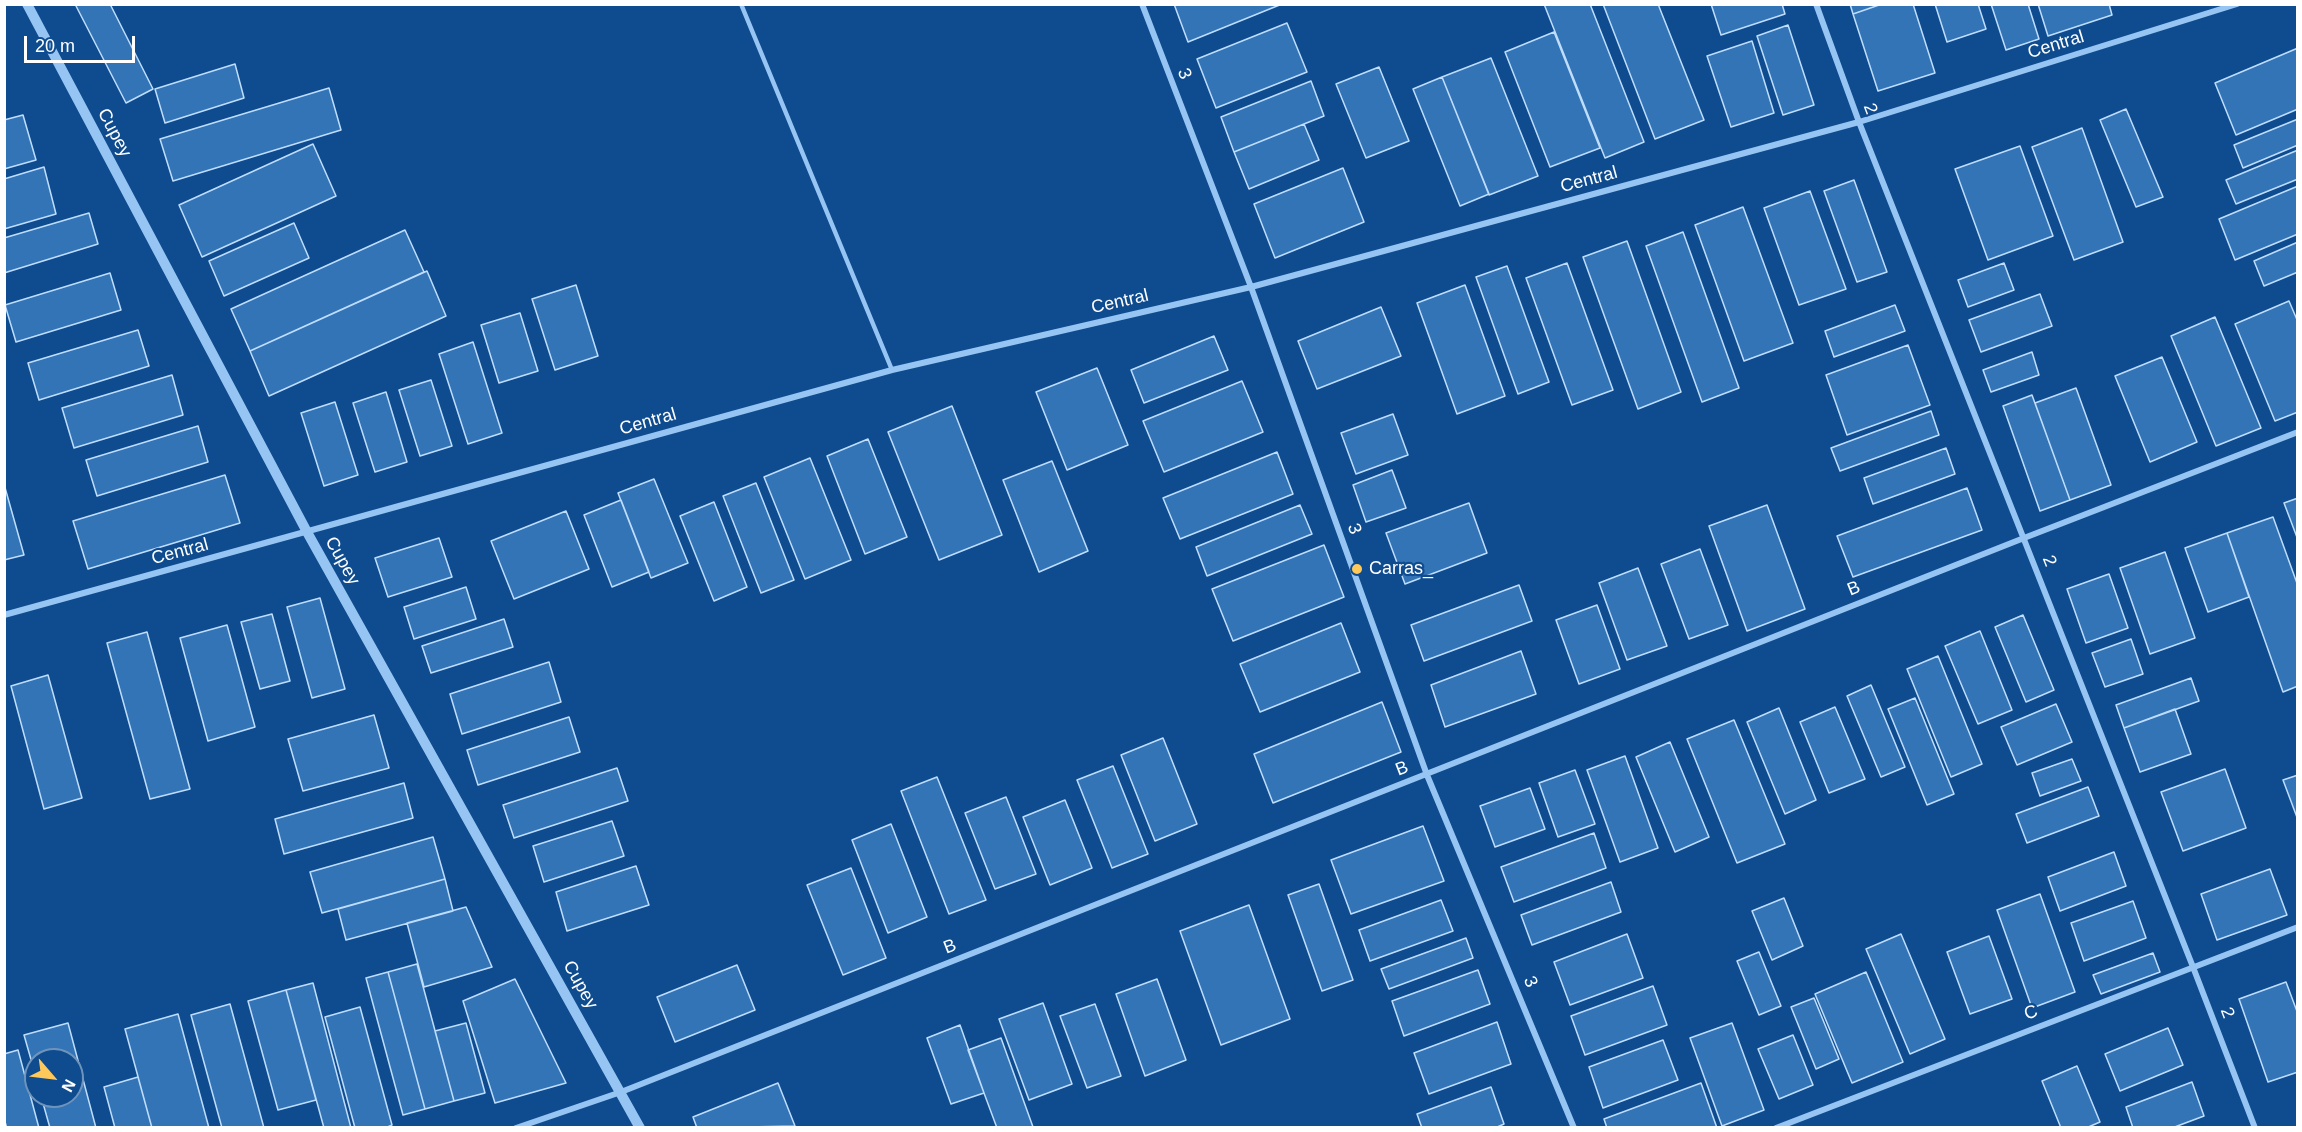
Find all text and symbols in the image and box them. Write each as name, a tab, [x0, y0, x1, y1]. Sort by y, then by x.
scale bar	[27, 24, 138, 62]
street label: Central	[2025, 26, 2087, 64]
text: 20 m	[35, 36, 75, 56]
street label: 3	[1172, 65, 1196, 83]
street label: 2	[1858, 100, 1882, 118]
street label: Cupey	[92, 105, 136, 161]
street label: Central	[1558, 162, 1620, 198]
street label: Central	[1089, 285, 1151, 319]
street label: Central	[617, 404, 679, 440]
street label: 3	[1342, 521, 1366, 537]
street label: Cupey	[320, 533, 364, 589]
street label: Central	[149, 534, 211, 570]
street label: 2	[2037, 552, 2061, 570]
place label: Carras_	[1369, 558, 1433, 580]
marker: Carras_	[1350, 562, 1364, 576]
street label: B	[1844, 577, 1864, 601]
street label: B	[1393, 757, 1411, 781]
street label: B	[941, 935, 959, 959]
street label: Cupey	[558, 957, 602, 1013]
street label: 3	[1518, 973, 1542, 991]
street label: C	[2021, 1001, 2041, 1025]
street label: 2	[2215, 1004, 2239, 1022]
north arrow	[24, 1048, 84, 1108]
text: N	[58, 1077, 79, 1095]

